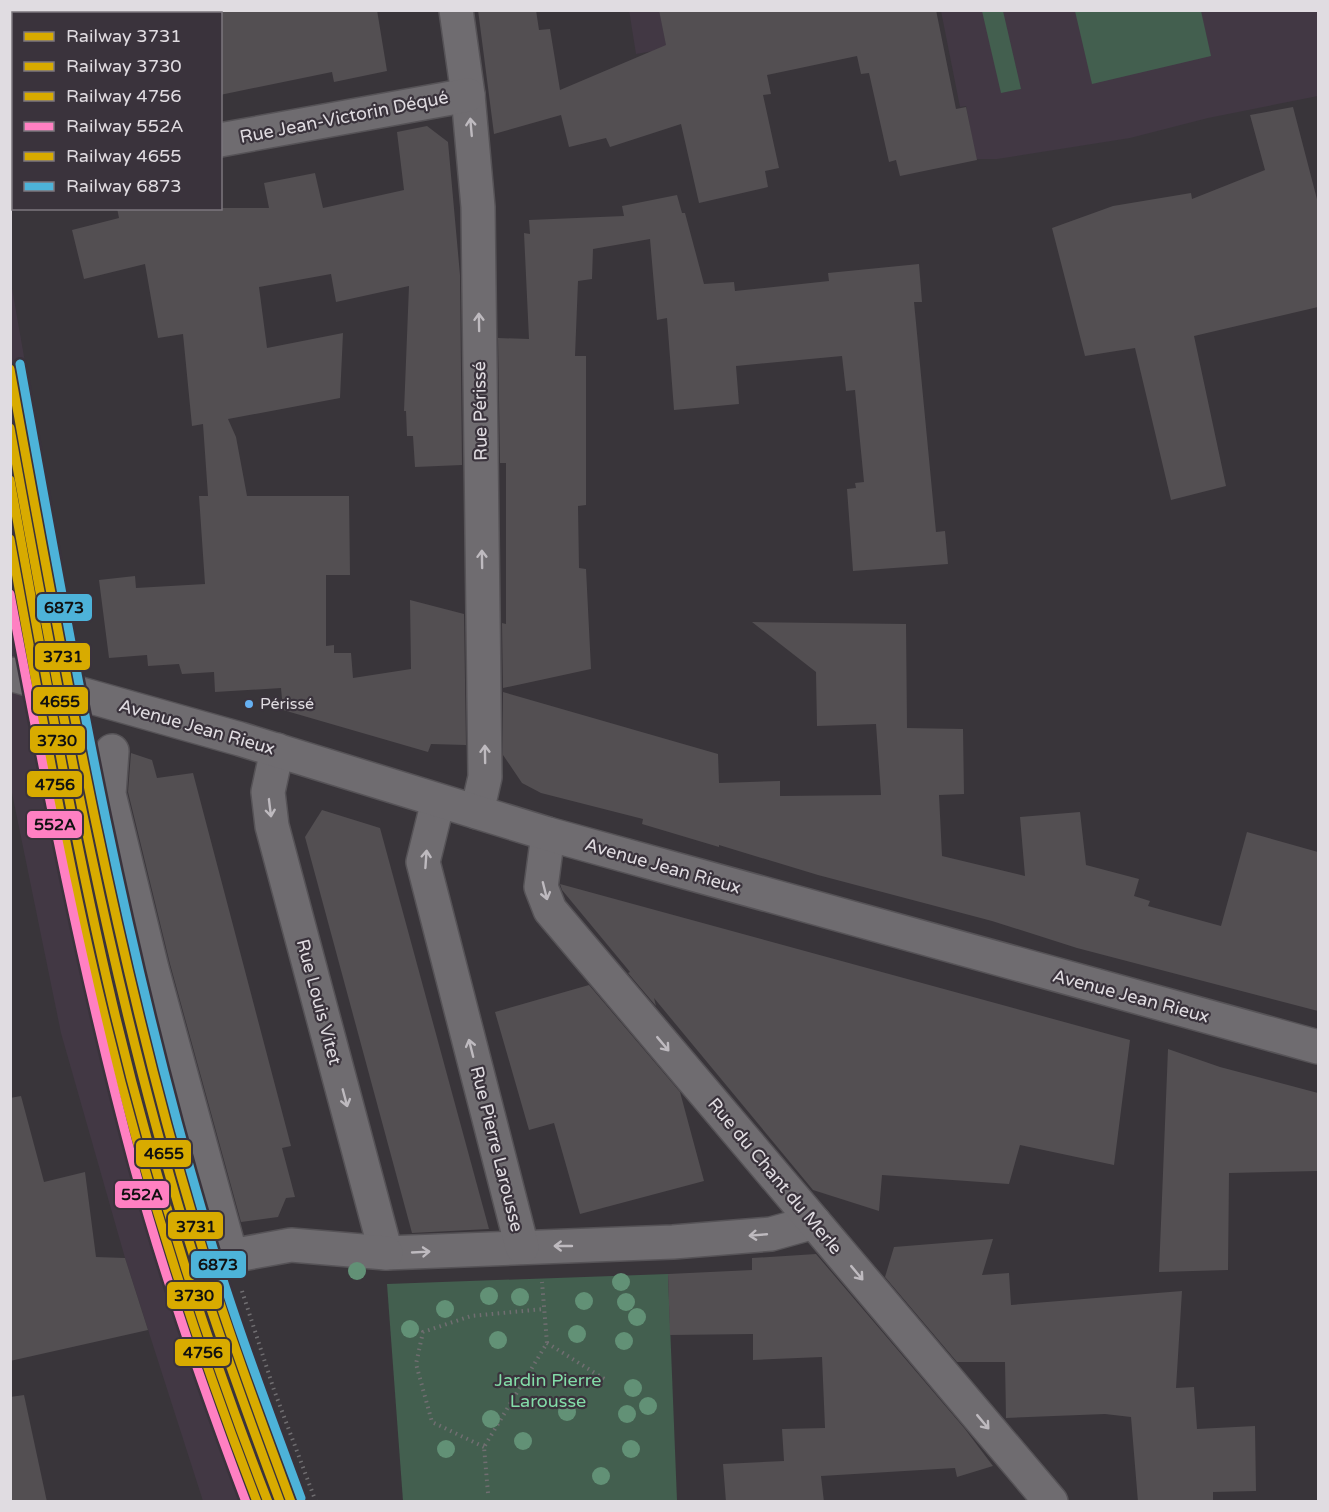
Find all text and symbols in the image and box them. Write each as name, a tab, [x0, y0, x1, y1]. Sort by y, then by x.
legend	[12, 12, 222, 210]
text: Railway 3731	[66, 25, 182, 47]
text: Railway 3730	[66, 55, 182, 77]
text: Railway 4756	[66, 85, 182, 107]
street label: Rue Jean-Victorin Déqué	[238, 86, 450, 148]
text: Railway 552A	[66, 115, 184, 137]
one-way arrow	[465, 118, 476, 138]
text: Railway 4655	[66, 145, 182, 167]
text: Railway 6873	[66, 175, 182, 197]
one-way arrow	[473, 312, 485, 332]
street label: Rue Périssé	[468, 361, 492, 461]
one-way arrow	[476, 549, 488, 569]
line badge: 6873	[36, 593, 93, 622]
text: 6873	[44, 598, 84, 618]
line badge: 3731	[34, 642, 91, 671]
text: 3731	[43, 647, 83, 667]
line badge: 4655	[32, 686, 89, 715]
text: 4655	[40, 692, 80, 712]
street label: Avenue Jean Rieux	[116, 694, 278, 760]
place label: Périssé	[260, 694, 314, 714]
marker: Périssé	[243, 698, 255, 710]
line badge: 3730	[29, 725, 86, 754]
text: 3730	[37, 731, 77, 751]
one-way arrow	[479, 744, 491, 764]
line badge: 4756	[26, 770, 83, 798]
text: 4756	[35, 775, 75, 795]
one-way arrow	[265, 797, 276, 817]
line badge: 552A	[26, 810, 83, 839]
text: 552A	[34, 815, 76, 835]
street label: Avenue Jean Rieux	[582, 833, 744, 899]
one-way arrow	[420, 850, 431, 869]
one-way arrow	[539, 881, 551, 900]
street label: Rue Louis Vitet	[292, 937, 346, 1067]
street label: Avenue Jean Rieux	[1050, 964, 1212, 1028]
one-way arrow	[656, 1036, 670, 1051]
one-way arrow	[465, 1038, 476, 1057]
street label: Rue Pierre Larousse	[466, 1064, 528, 1234]
one-way arrow	[340, 1088, 351, 1107]
street label: Rue du Chant du Merle	[703, 1093, 847, 1259]
line badge: 4655	[135, 1139, 192, 1168]
text: 4655	[144, 1144, 184, 1164]
line badge: 552A	[114, 1180, 170, 1209]
text: 552A	[121, 1185, 163, 1205]
line badge: 3731	[167, 1211, 224, 1240]
text: 3731	[176, 1217, 216, 1237]
one-way arrow	[748, 1230, 768, 1241]
one-way arrow	[553, 1240, 573, 1252]
one-way arrow	[410, 1246, 430, 1257]
line badge: 6873	[190, 1250, 247, 1279]
text: 6873	[198, 1255, 238, 1275]
one-way arrow	[851, 1265, 864, 1281]
line badge: 3730	[166, 1281, 223, 1310]
text: 3730	[174, 1286, 214, 1306]
line badge: 4756	[174, 1338, 231, 1367]
text: 4756	[183, 1343, 223, 1363]
park label: Jardin Pierre Larousse	[495, 1369, 601, 1412]
one-way arrow	[976, 1414, 990, 1429]

